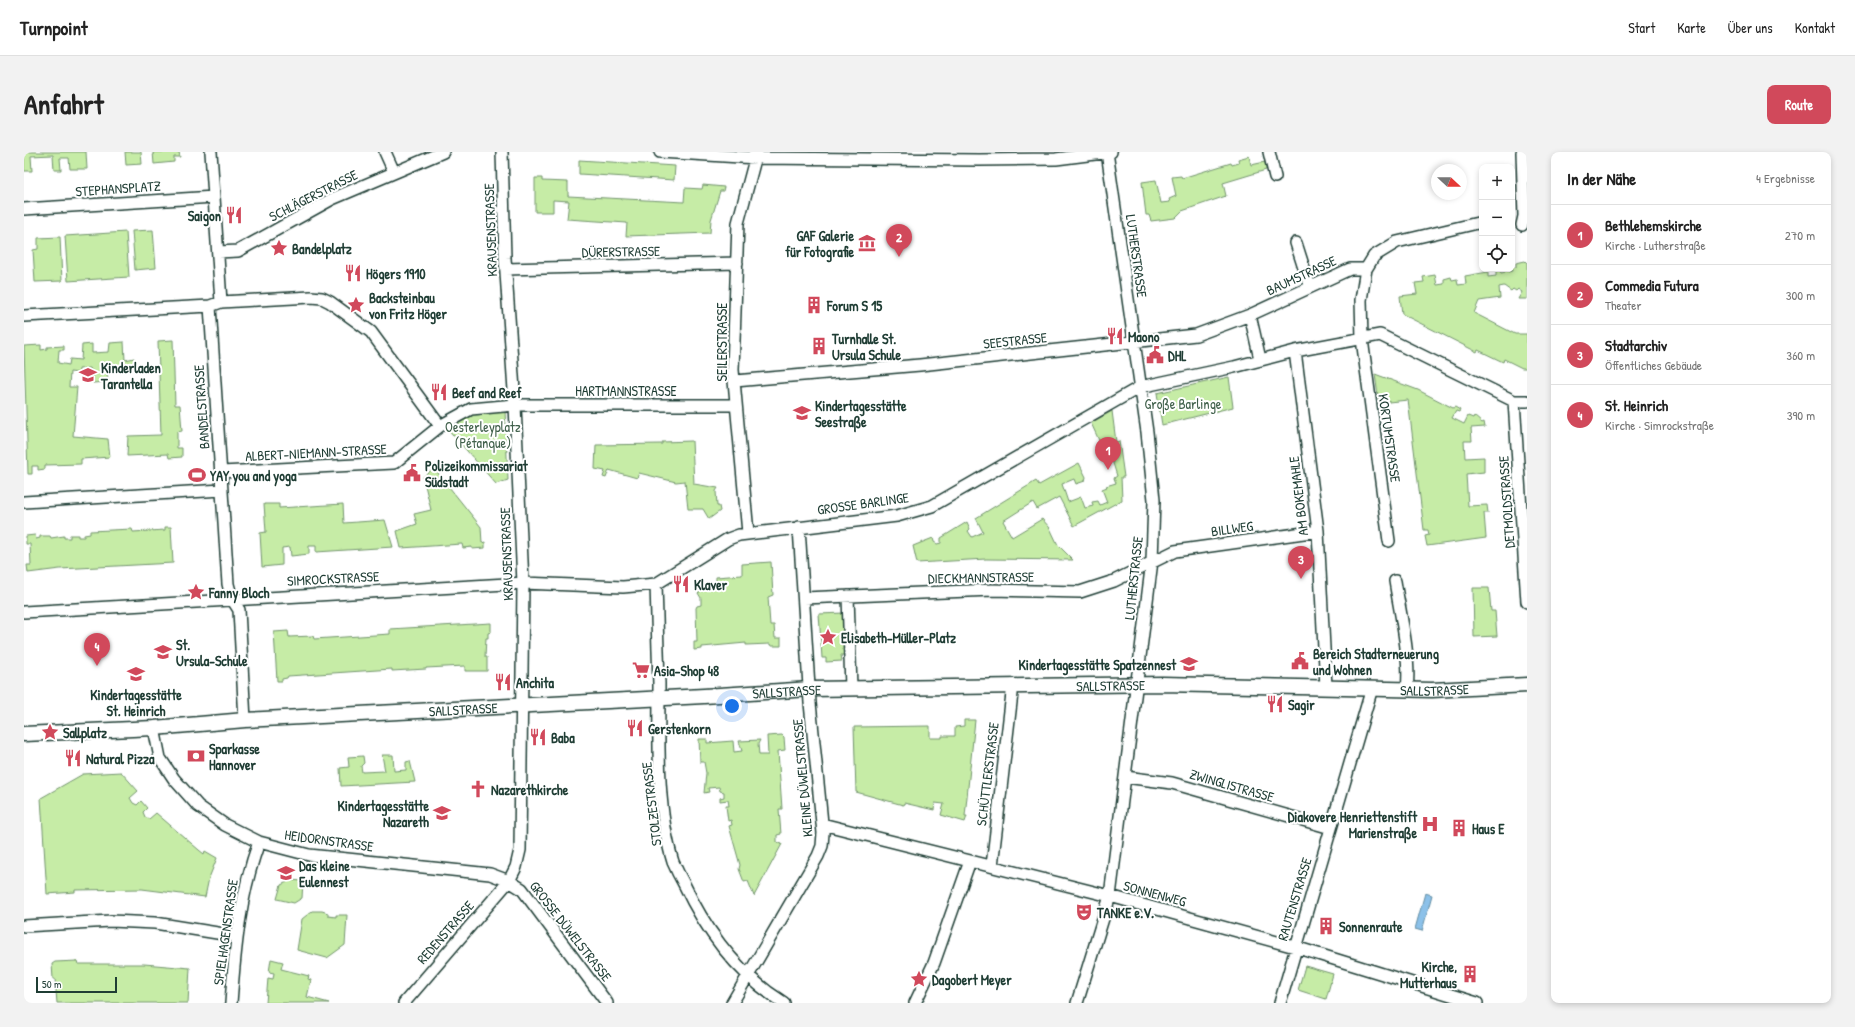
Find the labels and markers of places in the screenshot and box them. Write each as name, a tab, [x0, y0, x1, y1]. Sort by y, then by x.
restaurant icon: Saigon	[224, 205, 244, 225]
place label: Saigon	[188, 206, 221, 227]
pin: 2	[886, 224, 912, 257]
place label: GAF Galerie für Fotografie	[785, 226, 854, 263]
museum icon: GAF Galerie für Fotografie	[857, 233, 877, 253]
place icon: Bandelplatz	[269, 238, 289, 258]
place label: Bandelplatz	[292, 239, 352, 260]
restaurant icon: Högers 1910	[343, 263, 363, 283]
place label: Högers 1910	[366, 264, 426, 285]
place label: Backsteinbau von Fritz Höger	[368, 288, 448, 325]
place icon: Backsteinbau von Fritz Höger	[346, 295, 366, 315]
building icon: Forum S 15	[804, 295, 824, 315]
place label: Forum S 15	[826, 296, 882, 315]
restaurant icon: Maono	[1105, 326, 1125, 346]
place label: Maono	[1128, 327, 1160, 346]
place label: Turnhalle St. Ursula Schule	[831, 329, 902, 364]
building icon: Turnhalle St. Ursula Schule	[809, 336, 829, 356]
public building icon: DHL	[1145, 345, 1165, 365]
place label: DHL	[1168, 346, 1187, 365]
place label: Kinderladen Tarantella	[100, 358, 161, 393]
school or university icon: Kinderladen Tarantella	[78, 365, 98, 385]
restaurant icon: Beef and Reef	[429, 382, 449, 402]
place label: Beef and Reef	[452, 383, 522, 402]
place label: Kindertagesstätte Seestraße	[815, 396, 907, 433]
school or university icon: Kindertagesstätte Seestraße	[792, 403, 812, 423]
pin: 1	[1095, 437, 1121, 470]
place label: Polizeikommissariat Südstadt	[425, 456, 529, 491]
public building icon: Polizeikommissariat Südstadt	[402, 463, 422, 483]
sports icon: YAY you and yoga	[187, 465, 207, 485]
place label: YAY you and yoga	[210, 466, 297, 487]
pin: 3	[1288, 546, 1314, 579]
restaurant icon: Klaver	[671, 574, 691, 594]
place label: Klaver	[694, 575, 728, 594]
place icon: Fanny Bloch	[186, 582, 206, 602]
place label: Fanny Bloch	[208, 583, 269, 604]
place icon: Elisabeth-Müller-Platz	[818, 627, 838, 647]
place label: Elisabeth-Müller-Platz	[841, 628, 956, 647]
pin: 4	[84, 633, 110, 666]
place label: St. Ursula-Schule	[176, 635, 248, 670]
school or university icon: St. Ursula-Schule	[153, 642, 173, 662]
place label: Bereich Stadterneuerung und Wohnen	[1313, 644, 1439, 679]
public building icon: Bereich Stadterneuerung und Wohnen	[1290, 651, 1310, 671]
school or university icon: Kindertagesstätte Spatzennest	[1179, 654, 1199, 674]
place label: Kindertagesstätte Spatzennest	[1018, 655, 1177, 676]
supermarket icon: Asia-Shop 48	[631, 660, 651, 680]
place label: Asia-Shop 48	[654, 661, 719, 682]
school or university icon: Kindertagesstätte St. Heinrich	[126, 664, 146, 684]
restaurant icon: Anchita	[493, 672, 513, 692]
place label: Anchita	[516, 673, 554, 692]
place label: Kindertagesstätte St. Heinrich	[90, 685, 182, 720]
restaurant icon: Sagir	[1265, 694, 1285, 714]
place label: Sagir	[1288, 695, 1315, 716]
restaurant icon: Gerstenkorn	[625, 718, 645, 738]
place label: Gerstenkorn	[648, 719, 711, 738]
place icon: Sallplatz	[40, 722, 60, 742]
place label: Sallplatz	[63, 723, 107, 744]
restaurant icon: Baba	[528, 727, 548, 747]
place label: Baba	[551, 728, 575, 747]
place label: Sparkasse Hannover	[209, 739, 260, 774]
bank icon: Sparkasse Hannover	[186, 746, 206, 766]
restaurant icon: Natural Pizza	[63, 748, 83, 768]
place label: Natural Pizza	[86, 749, 155, 768]
church icon: Nazarethkirche	[468, 779, 488, 799]
place label: Nazarethkirche	[491, 780, 569, 799]
place label: Kindertagesstätte Nazareth	[337, 796, 429, 831]
school or university icon: Kindertagesstätte Nazareth	[432, 803, 452, 823]
place label: Diakovere Henriettenstift Marienstraße	[1288, 807, 1418, 844]
hospital icon: Diakovere Henriettenstift Marienstraße	[1420, 814, 1440, 834]
building icon: Haus E	[1449, 818, 1469, 838]
place label: Haus E	[1472, 819, 1505, 838]
place label: Das kleine Eulennest	[299, 856, 350, 891]
school or university icon: Das kleine Eulennest	[276, 863, 296, 883]
theatre icon: TANKE e.V.	[1074, 902, 1094, 922]
place label: TANKE e.V.	[1096, 903, 1154, 922]
building icon: Sonnenraute	[1316, 916, 1336, 936]
place label: Sonnenraute	[1339, 917, 1403, 936]
place label: Kirche, Mutterhaus	[1400, 957, 1458, 992]
building icon: Kirche, Mutterhaus	[1460, 964, 1480, 984]
place icon: Dagobert Meyer	[909, 969, 929, 989]
place label: Dagobert Meyer	[932, 970, 1012, 991]

